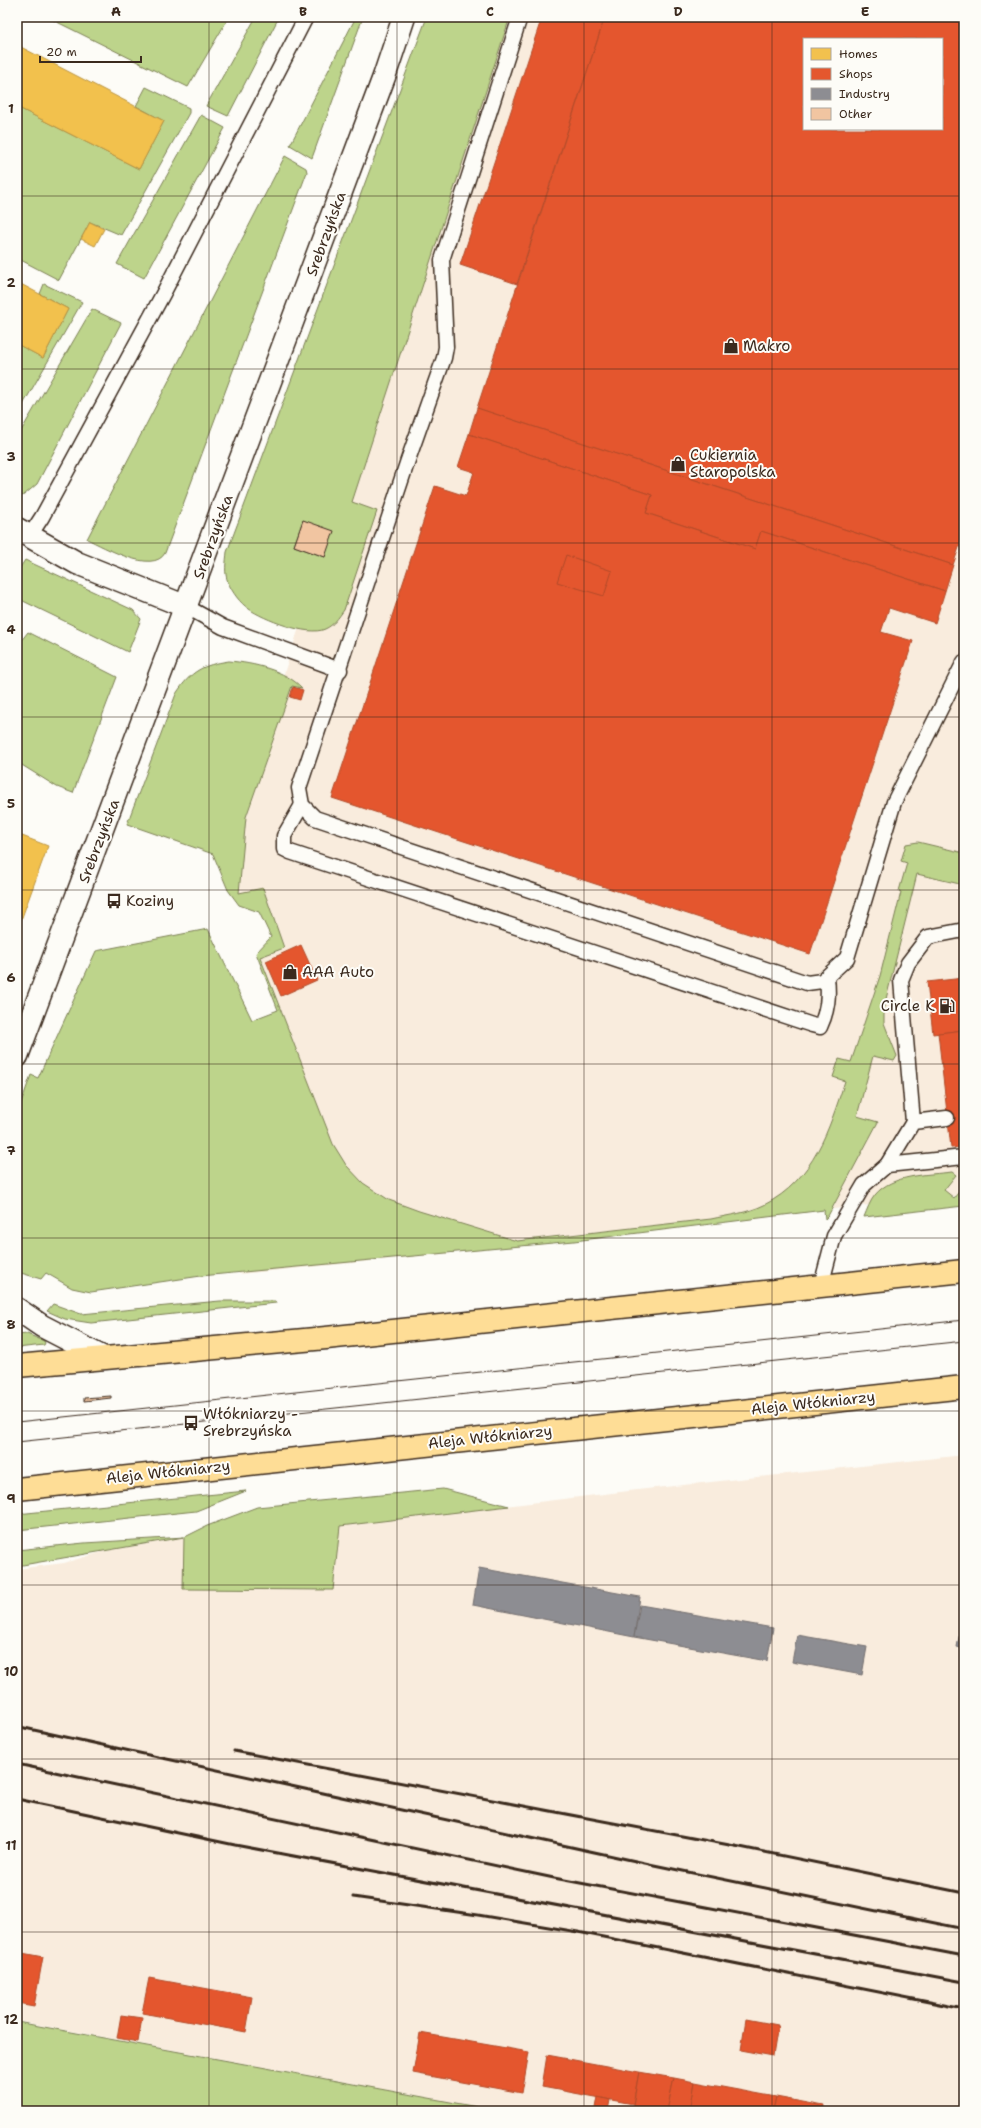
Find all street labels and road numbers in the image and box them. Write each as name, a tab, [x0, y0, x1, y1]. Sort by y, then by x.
street label: Srebrzyńska	[301, 188, 351, 279]
street label: Srebrzyńska	[188, 491, 238, 582]
street label: Srebrzyńska	[74, 795, 124, 886]
street label: Aleja Włókniarzy	[750, 1387, 876, 1419]
street label: Aleja Włókniarzy	[427, 1421, 553, 1453]
street label: Aleja Włókniarzy	[105, 1456, 231, 1488]

